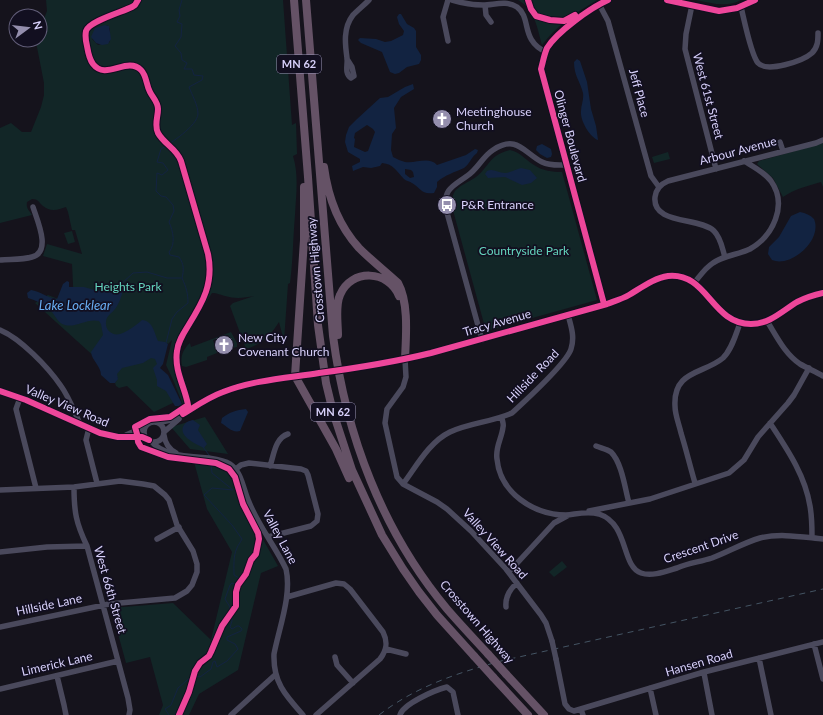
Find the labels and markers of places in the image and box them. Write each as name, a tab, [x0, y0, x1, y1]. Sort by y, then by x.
place label: Meetinghouse Church	[456, 104, 532, 133]
church icon: Meetinghouse Church	[431, 108, 453, 130]
bus stop icon: P&R Entrance	[436, 194, 458, 216]
place label: P&R Entrance	[461, 197, 534, 212]
place label: New City Covenant Church	[238, 330, 330, 359]
church icon: New City Covenant Church	[213, 334, 235, 356]

